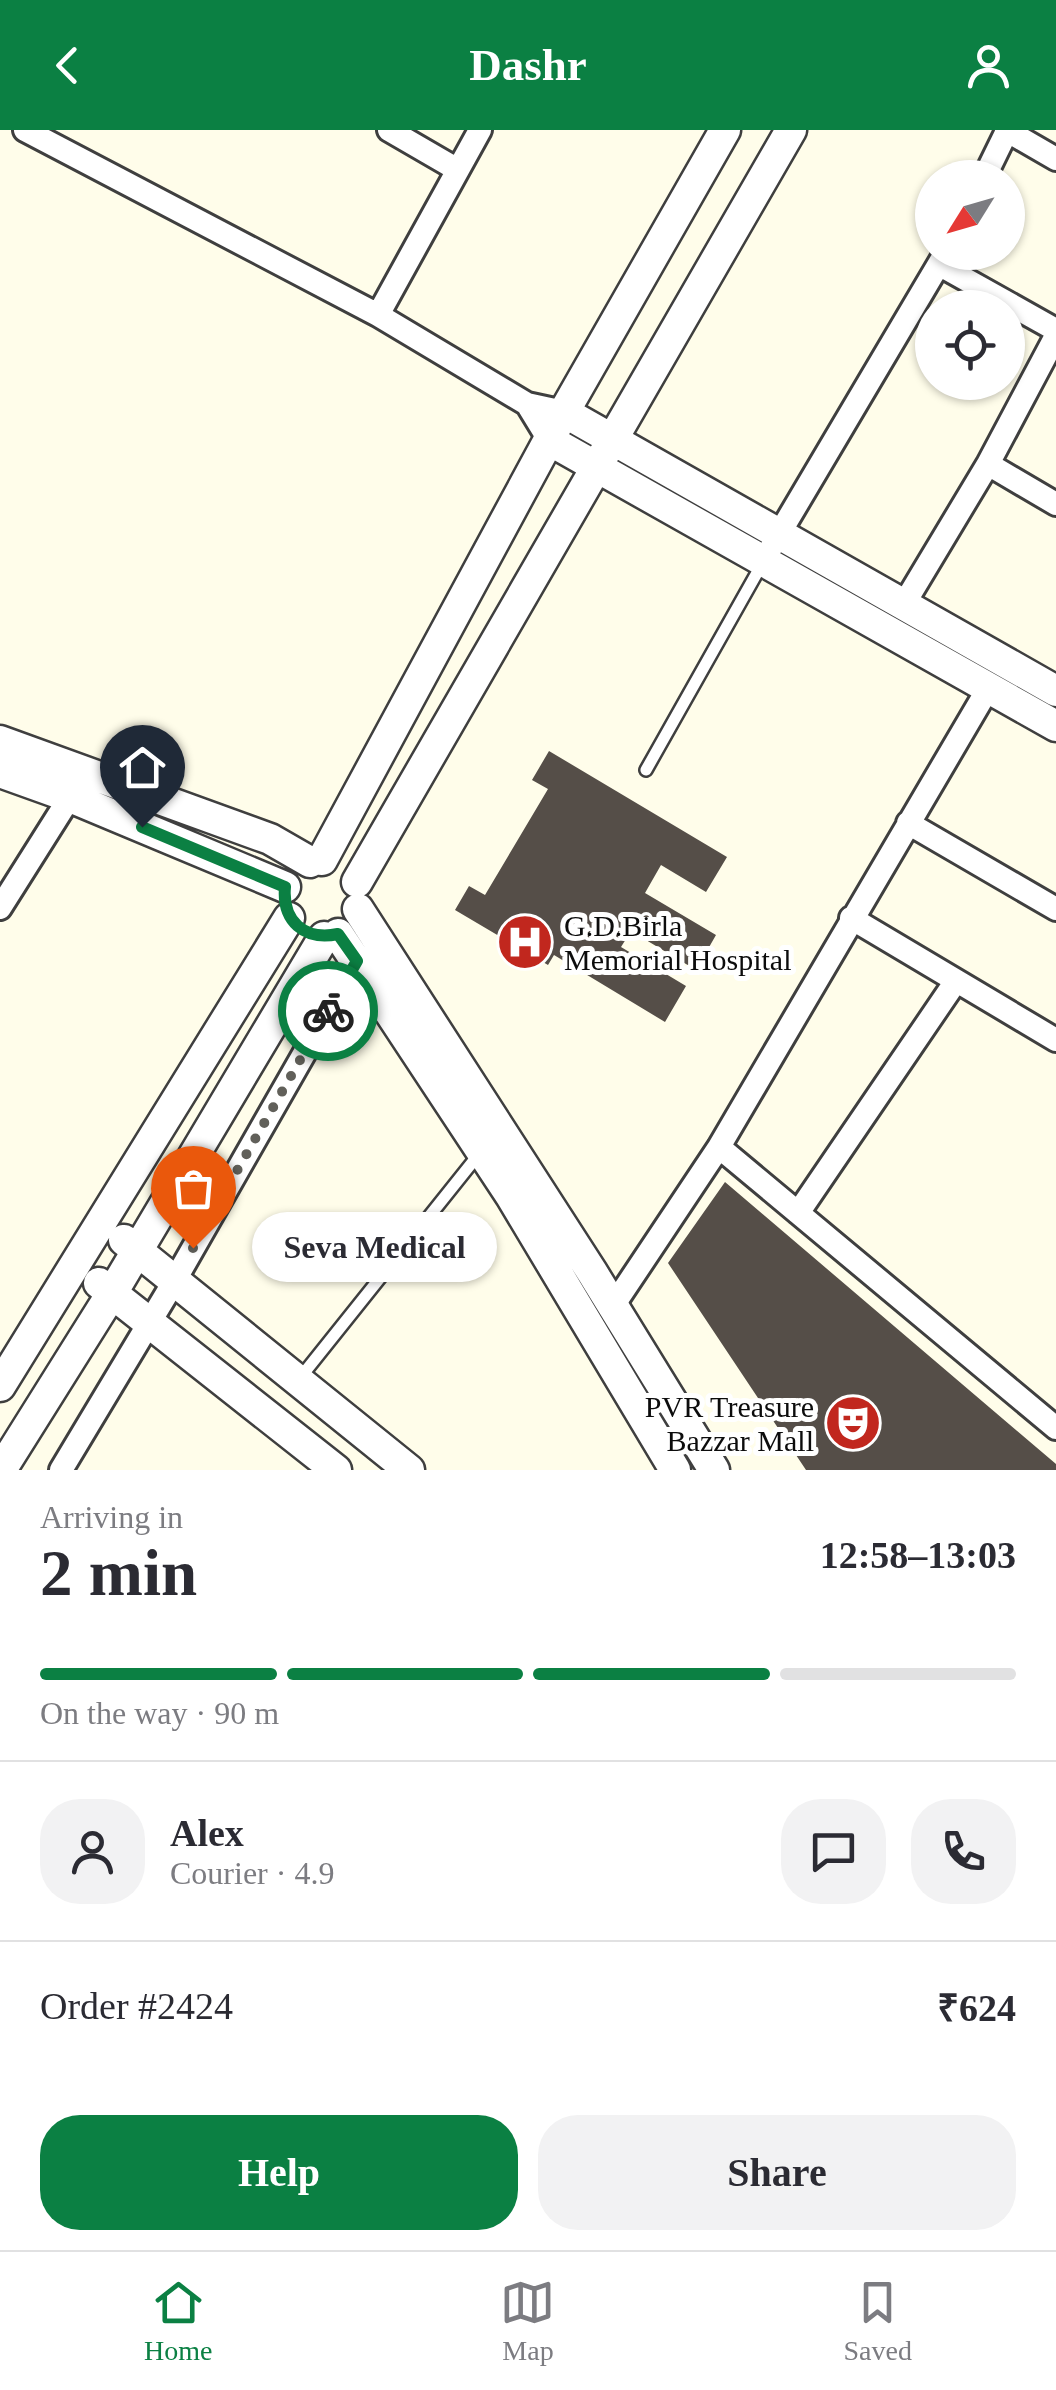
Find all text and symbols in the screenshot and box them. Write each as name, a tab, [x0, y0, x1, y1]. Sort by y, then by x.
icon: back	[40, 38, 95, 93]
icon: person	[961, 38, 1016, 93]
text: Dashr	[469, 40, 587, 90]
north arrow	[915, 160, 1025, 270]
map controls	[915, 160, 1025, 400]
button: locate	[915, 290, 1025, 400]
pin	[100, 725, 185, 828]
icon: home	[115, 740, 170, 795]
place label: G.D.Birla Memorial Hospital	[564, 909, 791, 976]
hospital icon: G.D.Birla Memorial Hospital	[495, 912, 555, 972]
courier	[278, 961, 378, 1061]
icon: bike	[301, 984, 356, 1039]
pin	[151, 1146, 236, 1249]
icon: bag	[166, 1161, 221, 1216]
callout: Seva Medical	[253, 1213, 498, 1283]
text: Seva Medical	[283, 1229, 466, 1265]
place label: PVR Treasure Bazzar Mall	[645, 1390, 814, 1457]
theatre icon: PVR Treasure Bazzar Mall	[823, 1393, 883, 1453]
text: Arriving in	[40, 1499, 183, 1535]
text: 12:58–13:03	[820, 1534, 1016, 1576]
text: 2 min	[40, 1537, 197, 1609]
text: On the way · 90 m	[40, 1695, 279, 1731]
button: person	[40, 1799, 145, 1904]
button: chat	[781, 1799, 886, 1904]
button: phone	[911, 1799, 1016, 1904]
text: Alex	[170, 1812, 244, 1854]
text: Courier · 4.9	[170, 1855, 334, 1891]
text: Order #2424	[40, 1985, 233, 2027]
text: ₹624	[937, 1987, 1016, 2029]
button: Help	[40, 2115, 518, 2230]
button: Share	[538, 2115, 1016, 2230]
tab: Home	[144, 2275, 212, 2367]
tab: Map	[500, 2275, 555, 2367]
tab: Saved	[844, 2275, 912, 2367]

